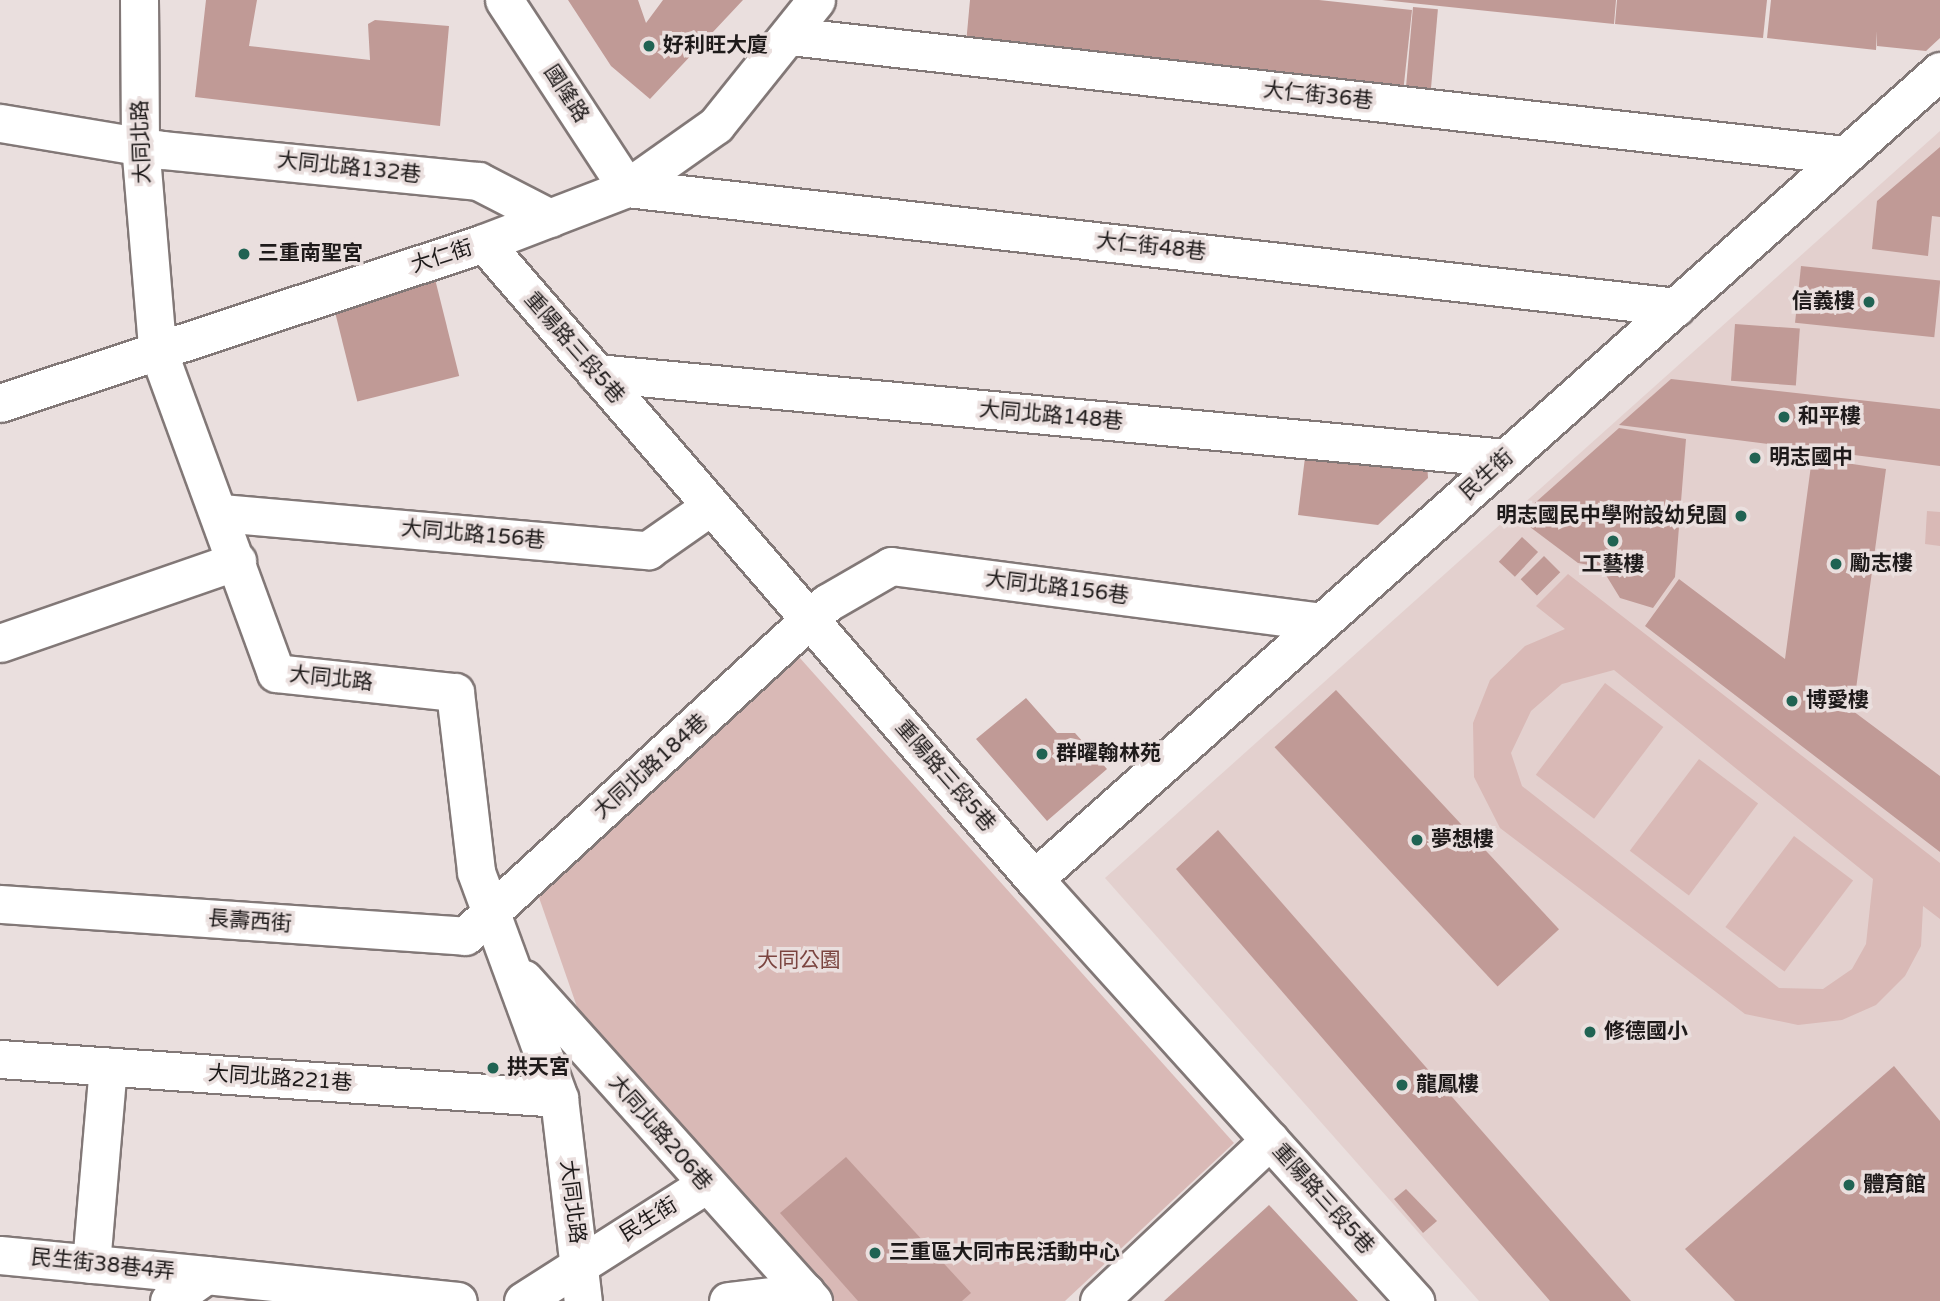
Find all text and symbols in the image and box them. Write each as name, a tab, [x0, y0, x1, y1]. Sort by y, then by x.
place label: 好利旺大廈	[663, 33, 768, 59]
marker: 好利旺大廈	[641, 38, 657, 54]
street label: 國隆路	[538, 61, 594, 127]
street label: 大仁街36巷	[1262, 78, 1374, 114]
street label: 大同北路	[128, 100, 156, 184]
street label: 大同北路132巷	[276, 148, 422, 188]
street label: 大仁街48巷	[1095, 229, 1207, 265]
street label: 大仁街	[408, 235, 476, 279]
place label: 三重南聖宮	[258, 241, 363, 267]
marker: 三重南聖宮	[236, 246, 252, 262]
street label: 重陽路三段5巷	[519, 287, 629, 409]
place label: 信義樓	[1792, 289, 1855, 315]
marker: 信義樓	[1861, 294, 1877, 310]
street label: 大同北路148巷	[978, 397, 1124, 435]
place label: 和平樓	[1798, 404, 1861, 430]
marker: 和平樓	[1776, 409, 1792, 425]
street label: 民生街	[1455, 445, 1519, 505]
place label: 明志國中	[1769, 445, 1853, 471]
marker: 明志國中	[1747, 450, 1763, 466]
place label: 明志國民中學附設幼兒園	[1496, 503, 1727, 529]
marker: 明志國民中學附設幼兒園	[1733, 508, 1749, 524]
street label: 大同北路156巷	[400, 516, 546, 554]
marker: 工藝樓	[1605, 533, 1621, 549]
place label: 勵志樓	[1850, 551, 1913, 577]
place label: 工藝樓	[1582, 552, 1644, 578]
marker: 勵志樓	[1828, 556, 1844, 572]
street label: 大同北路156巷	[984, 567, 1130, 609]
street label: 大同北路	[288, 662, 374, 696]
place label: 博愛樓	[1806, 688, 1869, 714]
marker: 博愛樓	[1784, 693, 1800, 709]
street label: 大同北路184巷	[589, 709, 713, 825]
street label: 重陽路三段5巷	[890, 715, 1000, 837]
place label: 群曜翰林苑	[1056, 741, 1161, 767]
marker: 群曜翰林苑	[1034, 746, 1050, 762]
place label: 夢想樓	[1431, 827, 1494, 853]
marker: 夢想樓	[1409, 832, 1425, 848]
street label: 長壽西街	[207, 907, 293, 937]
park label: 大同公園	[757, 948, 841, 974]
place label: 修德國小	[1604, 1019, 1688, 1045]
marker: 修德國小	[1582, 1024, 1598, 1040]
place label: 拱天宮	[507, 1055, 570, 1081]
marker: 拱天宮	[485, 1060, 501, 1076]
street label: 大同北路221巷	[207, 1061, 353, 1097]
street label: 大同北路206巷	[603, 1070, 717, 1196]
place label: 龍鳳樓	[1416, 1072, 1479, 1098]
marker: 龍鳳樓	[1394, 1077, 1410, 1093]
street label: 重陽路三段5巷	[1267, 1139, 1379, 1259]
street label: 大同北路	[554, 1159, 590, 1245]
place label: 體育館	[1863, 1172, 1926, 1198]
marker: 體育館	[1841, 1177, 1857, 1193]
street label: 民生街	[616, 1193, 682, 1247]
place label: 三重區大同市民活動中心	[889, 1240, 1120, 1266]
street label: 民生街38巷4弄	[30, 1245, 176, 1285]
marker: 三重區大同市民活動中心	[867, 1245, 883, 1261]

